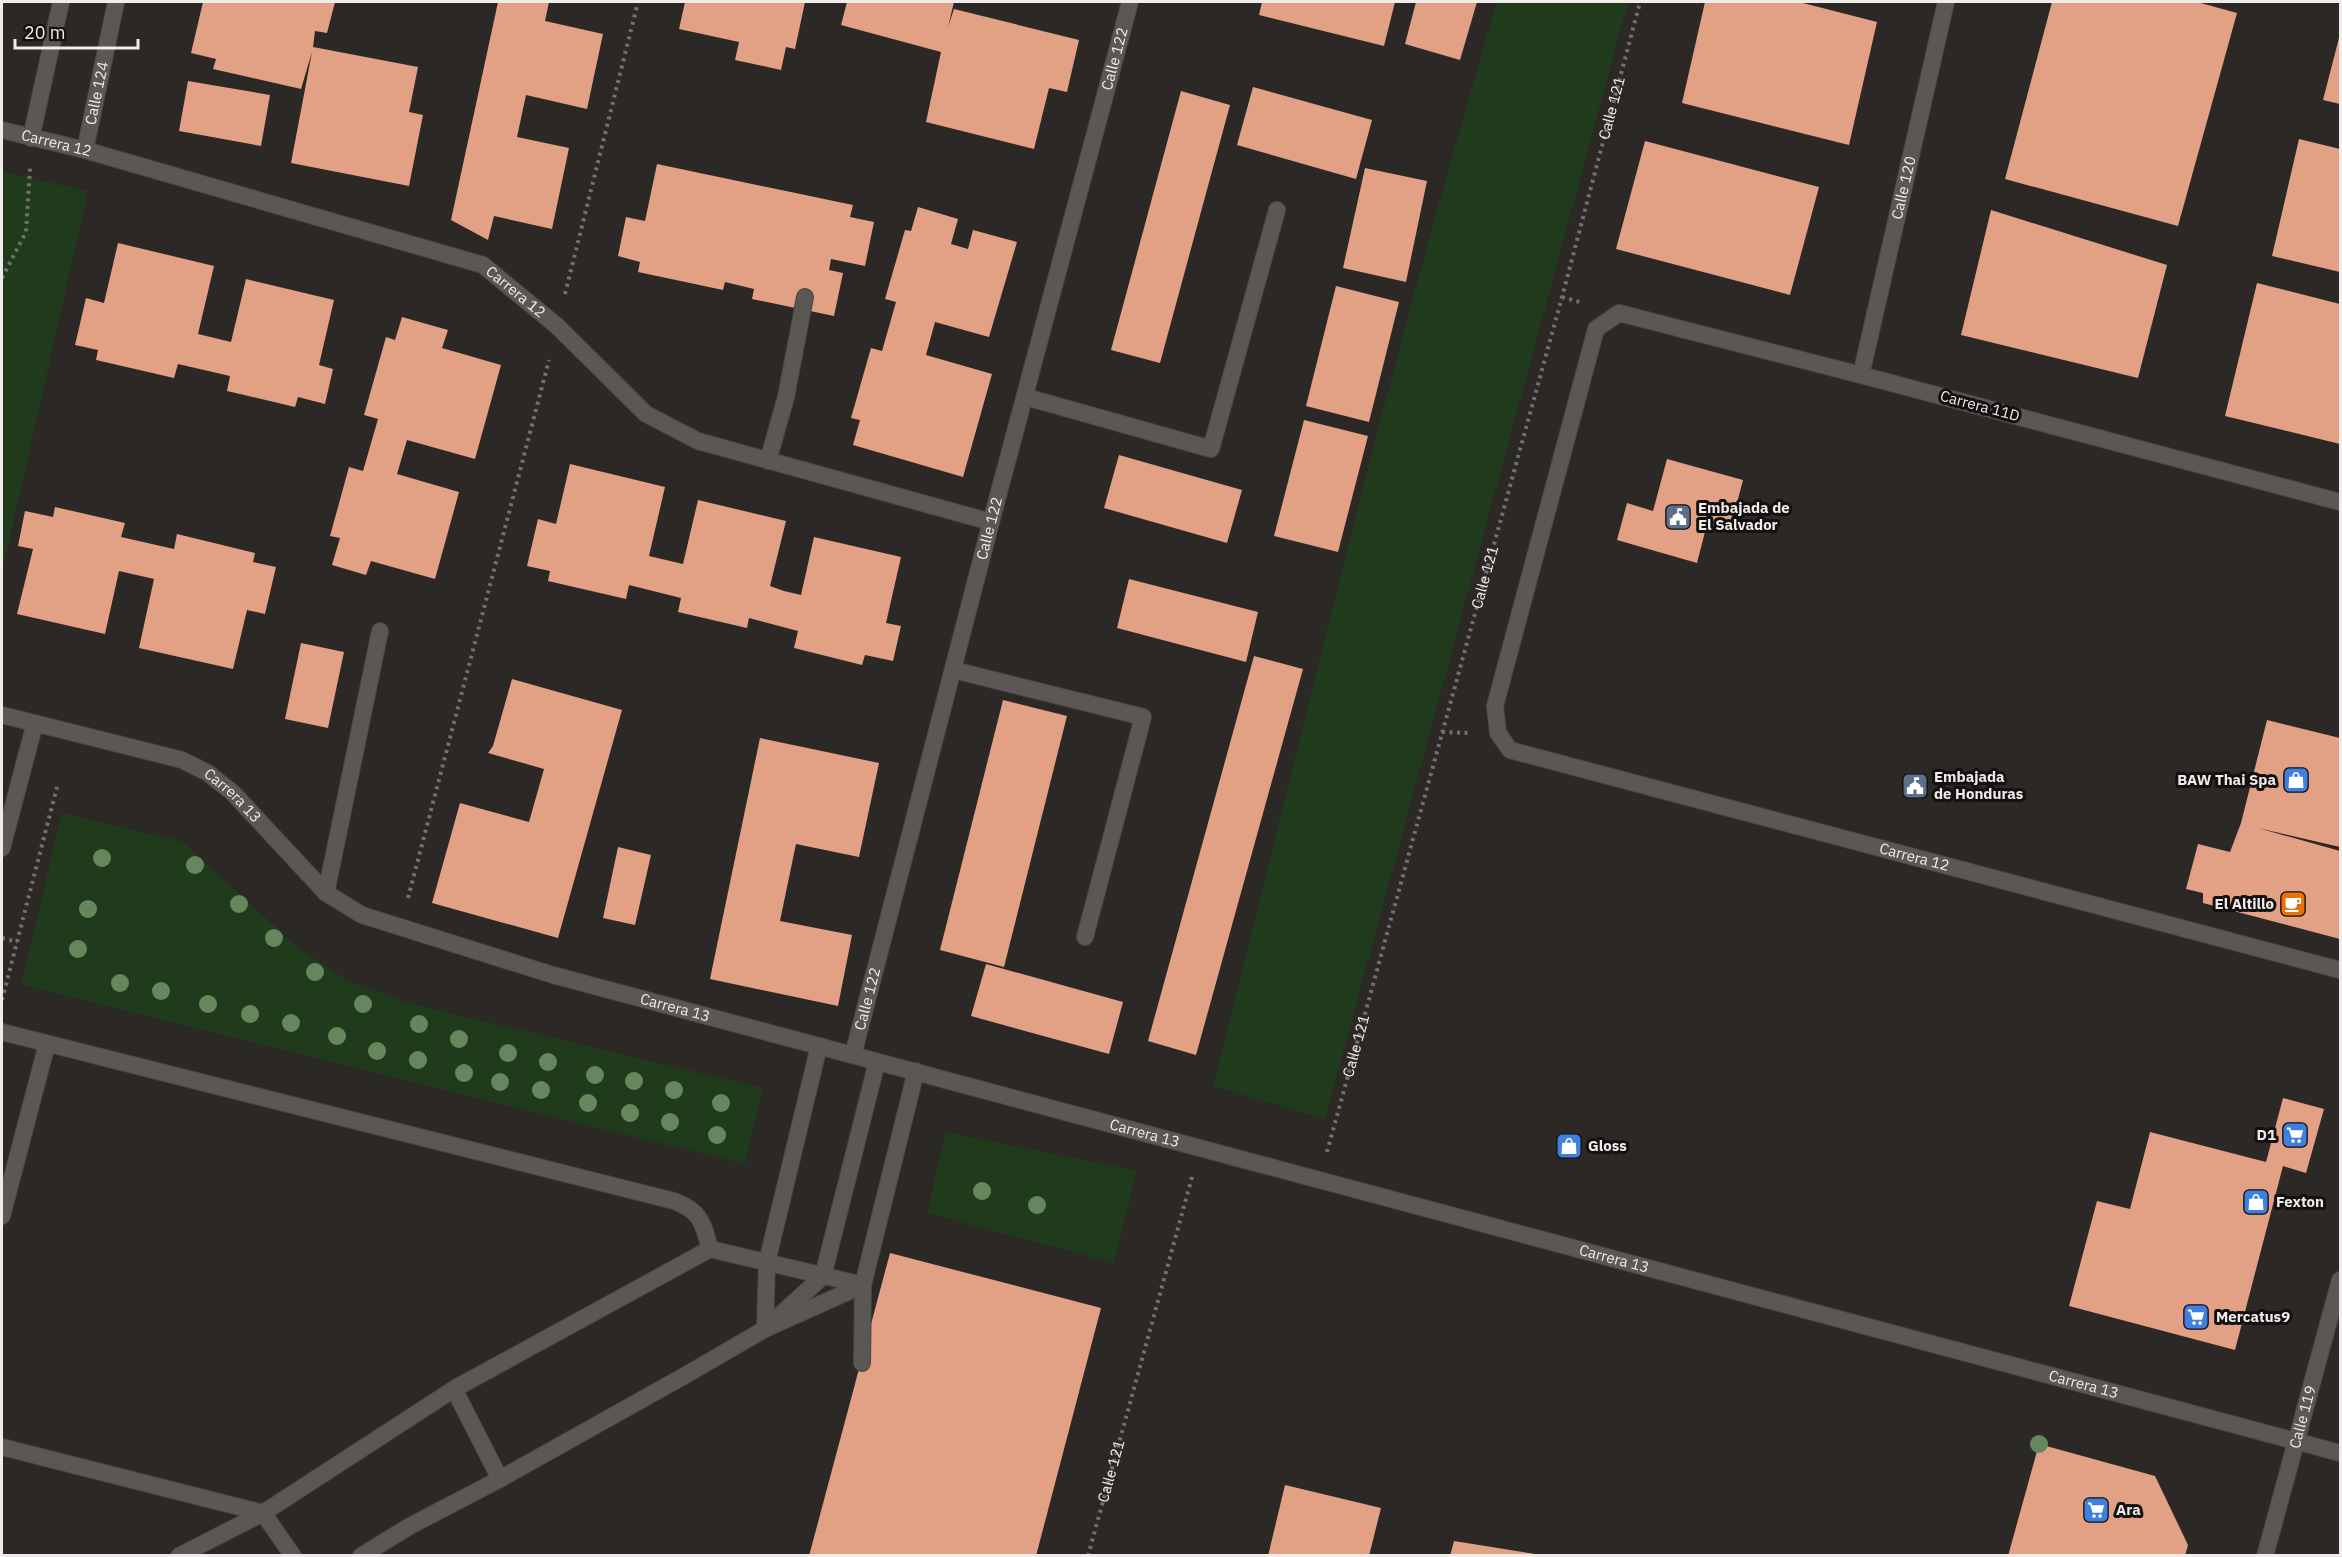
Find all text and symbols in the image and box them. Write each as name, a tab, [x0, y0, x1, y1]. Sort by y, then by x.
scale bar	[15, 12, 138, 50]
text: 20 m	[24, 21, 66, 44]
street label: Calle 122	[1097, 25, 1132, 92]
street label: Calle 124	[81, 60, 112, 127]
street label: Calle 121	[1594, 75, 1629, 142]
street label: Carrera 12	[20, 125, 94, 160]
street label: Calle 120	[1887, 154, 1920, 221]
street label: Carrera 12	[482, 261, 550, 322]
street label: Carrera 11D	[1938, 386, 2022, 425]
street label: Calle 122	[972, 495, 1006, 562]
place label: Embajada de El Salvador	[1698, 498, 1790, 534]
public building icon: Embajada de El Salvador	[1663, 502, 1693, 532]
street label: Calle 121	[1467, 544, 1502, 611]
street label: Carrera 13	[200, 764, 266, 826]
shop icon: BAW Thai Spa	[2281, 765, 2311, 795]
place label: Embajada de Honduras	[1934, 767, 2024, 803]
place label: BAW Thai Spa	[2177, 770, 2276, 789]
public building icon: Embajada de Honduras	[1900, 771, 1930, 801]
street label: Carrera 12	[1877, 838, 1952, 875]
cafe icon: El Altillo	[2278, 889, 2308, 919]
place label: El Altillo	[2215, 894, 2274, 913]
street label: Calle 122	[850, 965, 884, 1032]
street label: Carrera 13	[638, 989, 712, 1026]
street label: Calle 121	[1338, 1012, 1373, 1079]
street label: Carrera 13	[1108, 1114, 1182, 1151]
supermarket icon: D1	[2280, 1120, 2310, 1150]
place label: D1	[2257, 1125, 2276, 1144]
shop icon: Gloss	[1554, 1131, 1584, 1161]
place label: Gloss	[1588, 1136, 1627, 1155]
shop icon: Fexton	[2241, 1187, 2271, 1217]
place label: Fexton	[2276, 1192, 2324, 1211]
street label: Carrera 13	[1577, 1240, 1651, 1277]
supermarket icon: Mercatus9	[2181, 1302, 2211, 1332]
place label: Mercatus9	[2216, 1307, 2290, 1326]
street label: Carrera 13	[2047, 1366, 2121, 1402]
street label: Calle 119	[2285, 1383, 2320, 1450]
street label: Calle 121	[1093, 1437, 1128, 1505]
supermarket icon: Ara	[2081, 1495, 2111, 1525]
place label: Ara	[2116, 1500, 2141, 1519]

